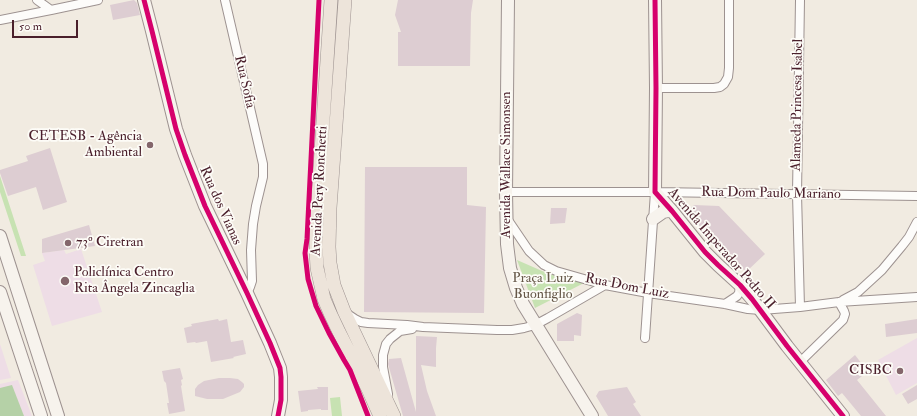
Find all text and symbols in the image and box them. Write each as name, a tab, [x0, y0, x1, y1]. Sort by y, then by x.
scale bar	[14, 12, 80, 38]
text: 50 m	[19, 19, 42, 34]
street label: Alameda Princesa Isabel	[788, 39, 808, 171]
street label: Rua Sofia	[230, 54, 258, 110]
street label: Avenida Wallace Simonsen	[499, 91, 515, 239]
street label: Avenida Pery Ronchetti	[308, 126, 332, 256]
place label: CETESB - Agência Ambiental	[28, 129, 142, 162]
marker: CETESB - Agência Ambiental	[145, 140, 155, 150]
street label: Rua dos Vianas	[195, 164, 245, 248]
street label: Rua Dom Paulo Mariano	[701, 184, 841, 204]
street label: Avenida Imperador Pedro II	[664, 185, 778, 313]
place label: 73º Ciretran	[76, 235, 144, 251]
marker: 73º Ciretran	[63, 238, 73, 248]
place label: Policlínica Centro Rita Ângela Zincaglia	[74, 265, 195, 298]
park label: Praça Luiz Buonfiglio	[512, 271, 574, 304]
street label: Rua Dom Luiz	[583, 271, 671, 303]
marker: Policlínica Centro Rita Ângela Zincaglia	[59, 275, 71, 287]
place label: CISBC	[849, 363, 892, 379]
marker: CISBC	[895, 366, 905, 376]

